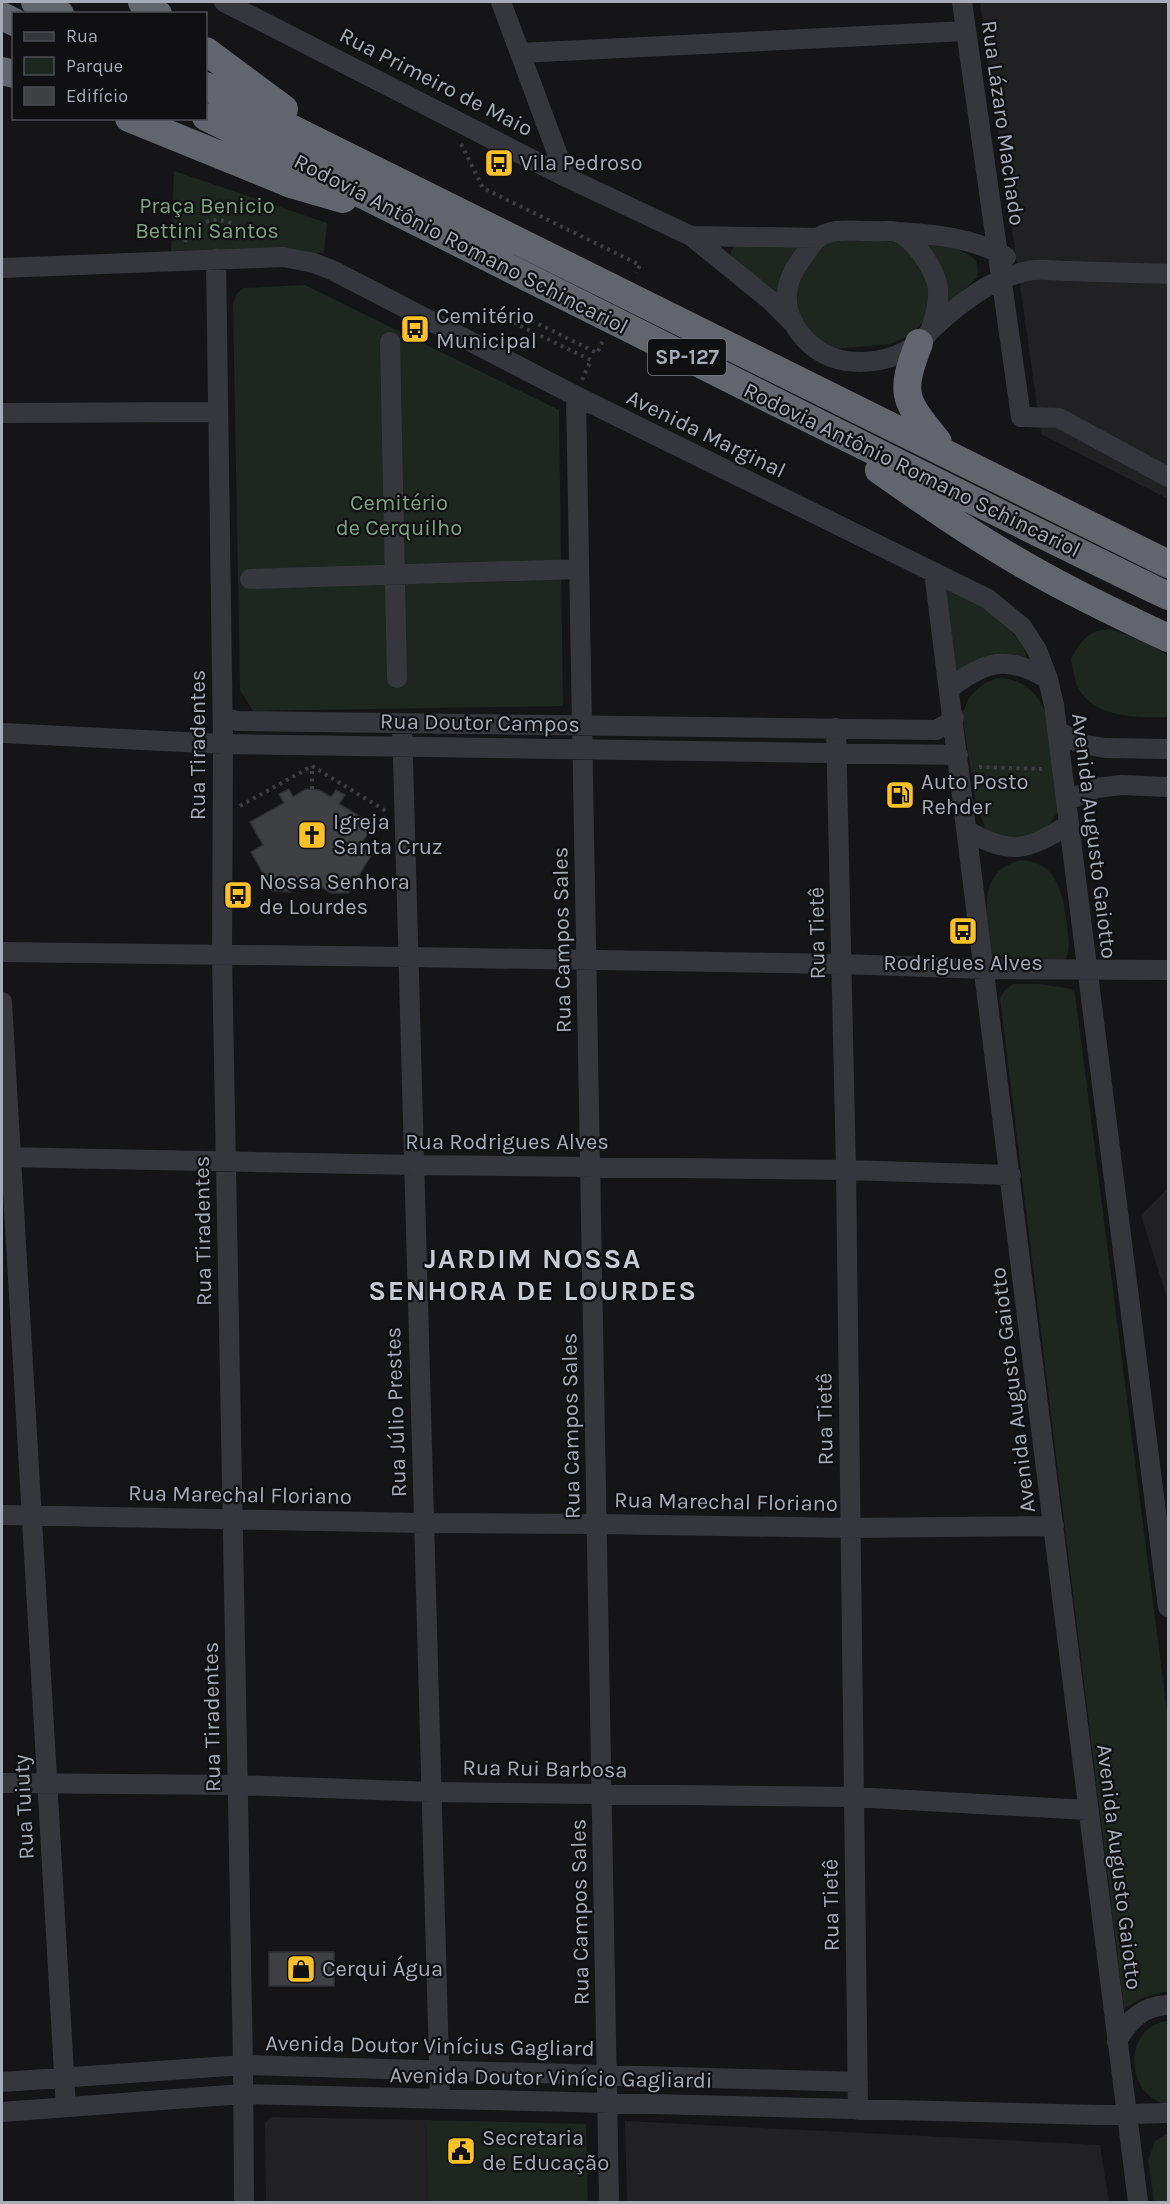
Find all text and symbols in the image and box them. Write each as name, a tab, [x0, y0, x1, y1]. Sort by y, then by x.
legend	[12, 12, 207, 120]
street label: Rua Lázaro Machado	[976, 19, 1030, 227]
street label: Rua Primeiro de Maio	[335, 22, 537, 142]
text: Rua	[66, 25, 98, 47]
text: Parque	[66, 55, 123, 77]
text: Edifício	[66, 85, 128, 107]
bus stop icon: Vila Pedroso	[483, 147, 515, 179]
street label: Rodovia Antônio Romano Schincariol	[290, 148, 632, 340]
place label: Vila Pedroso	[520, 150, 643, 176]
park label: Praça Benicio Bettini Santos	[135, 193, 279, 244]
place label: Cemitério Municipal	[436, 303, 537, 354]
bus stop icon: Cemitério Municipal	[399, 313, 431, 345]
road number: SP-127	[648, 339, 726, 375]
street label: Rodovia Antônio Romano Schincariol	[739, 377, 1085, 563]
street label: Avenida Marginal	[622, 384, 790, 484]
park label: Cemitério de Cerquilho	[336, 490, 462, 541]
street label: Rua Tiradentes	[185, 670, 211, 820]
street label: Rua Doutor Campos	[380, 708, 580, 738]
street label: Avenida Augusto Gaiotto	[1066, 712, 1122, 960]
place label: Auto Posto Rehder	[921, 769, 1029, 820]
fuel station icon: Auto Posto Rehder	[884, 779, 916, 811]
place label: Igreja Santa Cruz	[333, 809, 443, 860]
church icon: Igreja Santa Cruz	[296, 819, 328, 851]
street label: Rua Campos Sales	[547, 847, 577, 1033]
place label: Nossa Senhora de Lourdes	[259, 869, 410, 920]
bus stop icon: Nossa Senhora de Lourdes	[222, 879, 254, 911]
street label: Rua Tietê	[803, 886, 831, 980]
bus stop icon: Rodrigues Alves	[947, 915, 979, 947]
place label: Rodrigues Alves	[883, 950, 1043, 976]
street label: Rua Rodrigues Alves	[405, 1129, 609, 1155]
street label: Rua Tiradentes	[189, 1156, 217, 1306]
district label: JARDIM NOSSA SENHORA DE LOURDES	[368, 1242, 698, 1307]
street label: Avenida Augusto Gaiotto	[985, 1266, 1041, 1514]
street label: Rua Júlio Prestes	[380, 1326, 412, 1498]
street label: Rua Campos Sales	[556, 1333, 586, 1519]
street label: Rua Tietê	[811, 1372, 839, 1466]
street label: Rua Marechal Floriano	[128, 1480, 352, 1510]
street label: Rua Marechal Floriano	[614, 1487, 838, 1517]
street label: Rua Tiradentes	[198, 1642, 226, 1792]
street label: Avenida Augusto Gaiotto	[1091, 1743, 1147, 1991]
street label: Rua Tuiuty	[8, 1754, 40, 1860]
street label: Rua Rui Barbosa	[462, 1755, 628, 1783]
street label: Rua Campos Sales	[565, 1819, 595, 2005]
street label: Rua Tietê	[817, 1858, 845, 1952]
shop icon: Cerqui Água	[285, 1953, 317, 1985]
place label: Cerqui Água	[322, 1955, 443, 1982]
street label: Avenida Doutor Vinícius Gagliard	[265, 2030, 595, 2062]
street label: Avenida Doutor Vinício Gagliardi	[389, 2062, 713, 2094]
place label: Secretaria de Educação	[482, 2125, 609, 2176]
public building icon: Secretaria de Educação	[445, 2135, 477, 2167]

